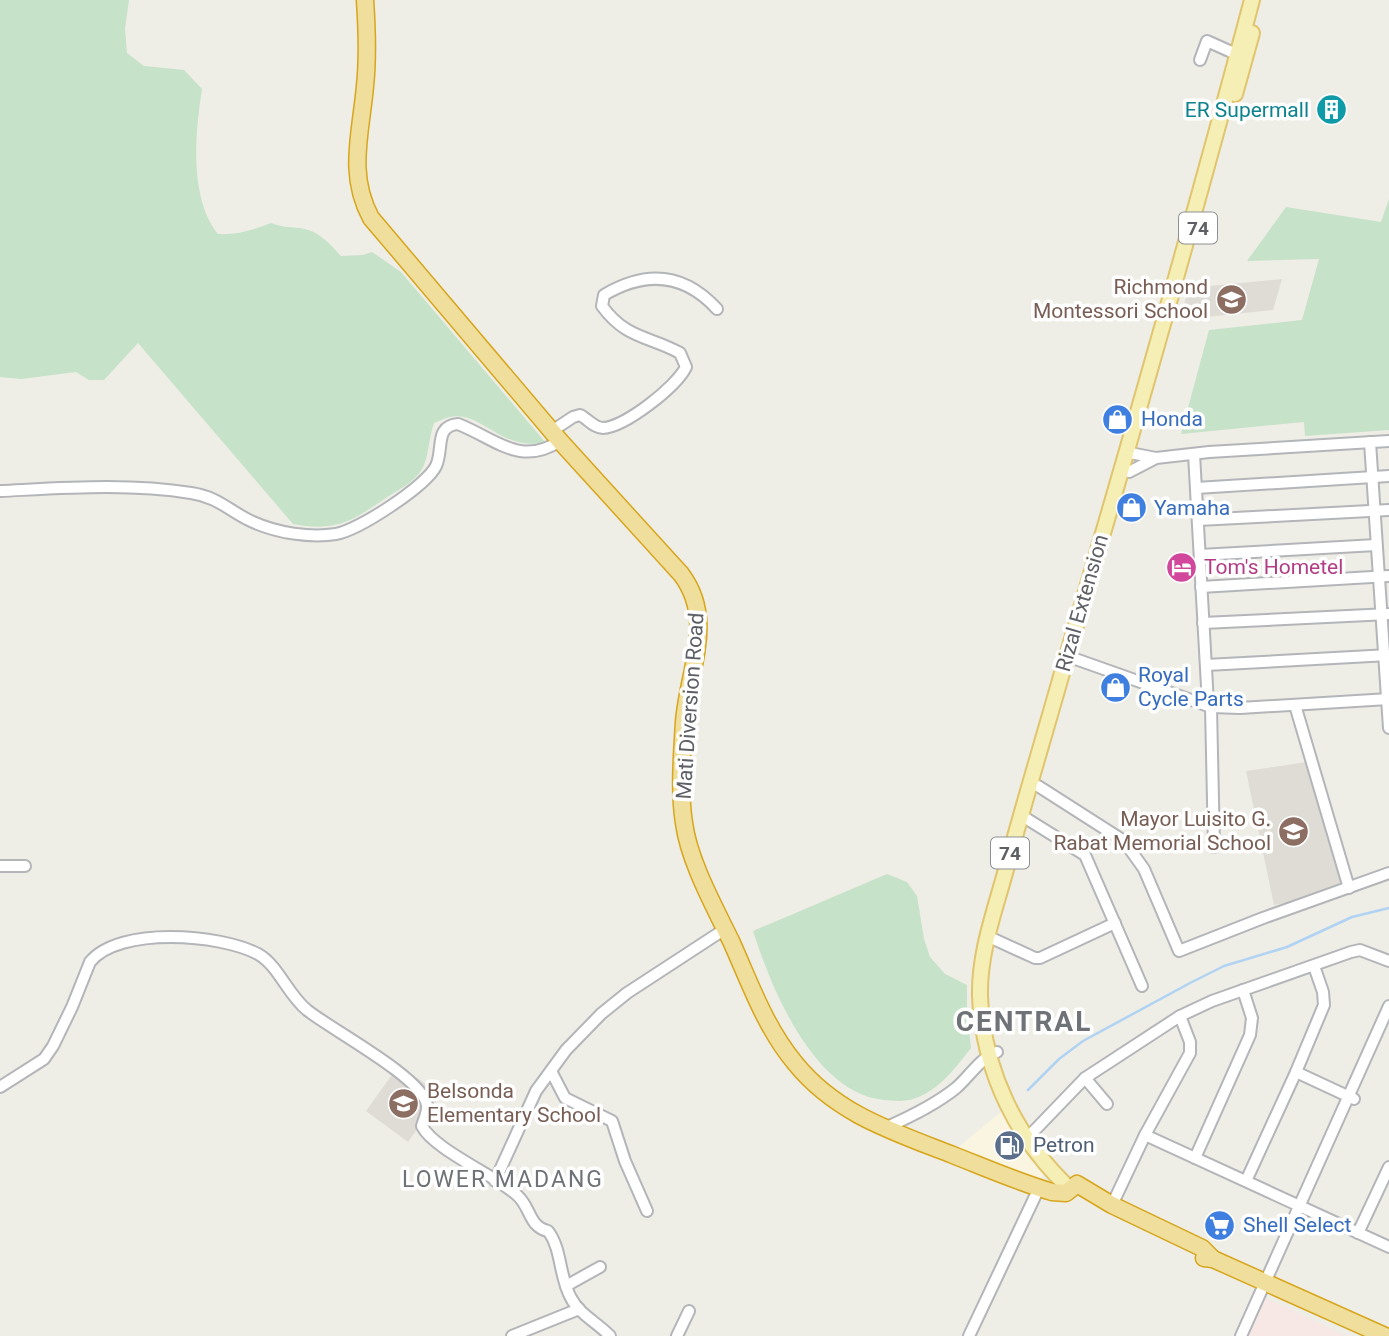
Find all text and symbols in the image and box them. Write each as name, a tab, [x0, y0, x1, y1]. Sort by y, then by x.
building icon: ER Supermall	[1315, 93, 1349, 127]
place label: ER Supermall	[1185, 98, 1309, 122]
road number: 74	[1179, 212, 1217, 244]
place label: Richmond Montessori School	[1033, 275, 1208, 323]
school or university icon: Richmond Montessori School	[1214, 282, 1248, 316]
shop icon: Honda	[1101, 402, 1135, 436]
place label: Honda	[1141, 407, 1203, 431]
shop icon: Yamaha	[1114, 491, 1148, 525]
place label: Yamaha	[1154, 496, 1230, 520]
street label: Rizal Extension	[1051, 532, 1113, 674]
hotel icon: Tom's Hometel	[1164, 550, 1198, 584]
place label: Tom's Hometel	[1204, 555, 1343, 579]
street label: Mati Diversion Road	[672, 612, 708, 800]
place label: Royal Cycle Parts	[1138, 663, 1244, 711]
shop icon: Royal Cycle Parts	[1098, 670, 1132, 704]
place label: Mayor Luisito G. Rabat Memorial School	[1053, 807, 1271, 855]
school or university icon: Mayor Luisito G. Rabat Memorial School	[1277, 814, 1311, 848]
road number: 74	[991, 838, 1029, 868]
district label: CENTRAL	[956, 1005, 1092, 1038]
place label: Belsonda Elementary School	[427, 1079, 601, 1127]
school or university icon: Belsonda Elementary School	[387, 1086, 421, 1120]
fuel station icon: Petron	[993, 1128, 1027, 1162]
place label: Petron	[1033, 1133, 1095, 1157]
district label: LOWER MADANG	[402, 1166, 604, 1193]
supermarket icon: Shell Select	[1203, 1208, 1237, 1242]
place label: Shell Select	[1243, 1213, 1351, 1237]

